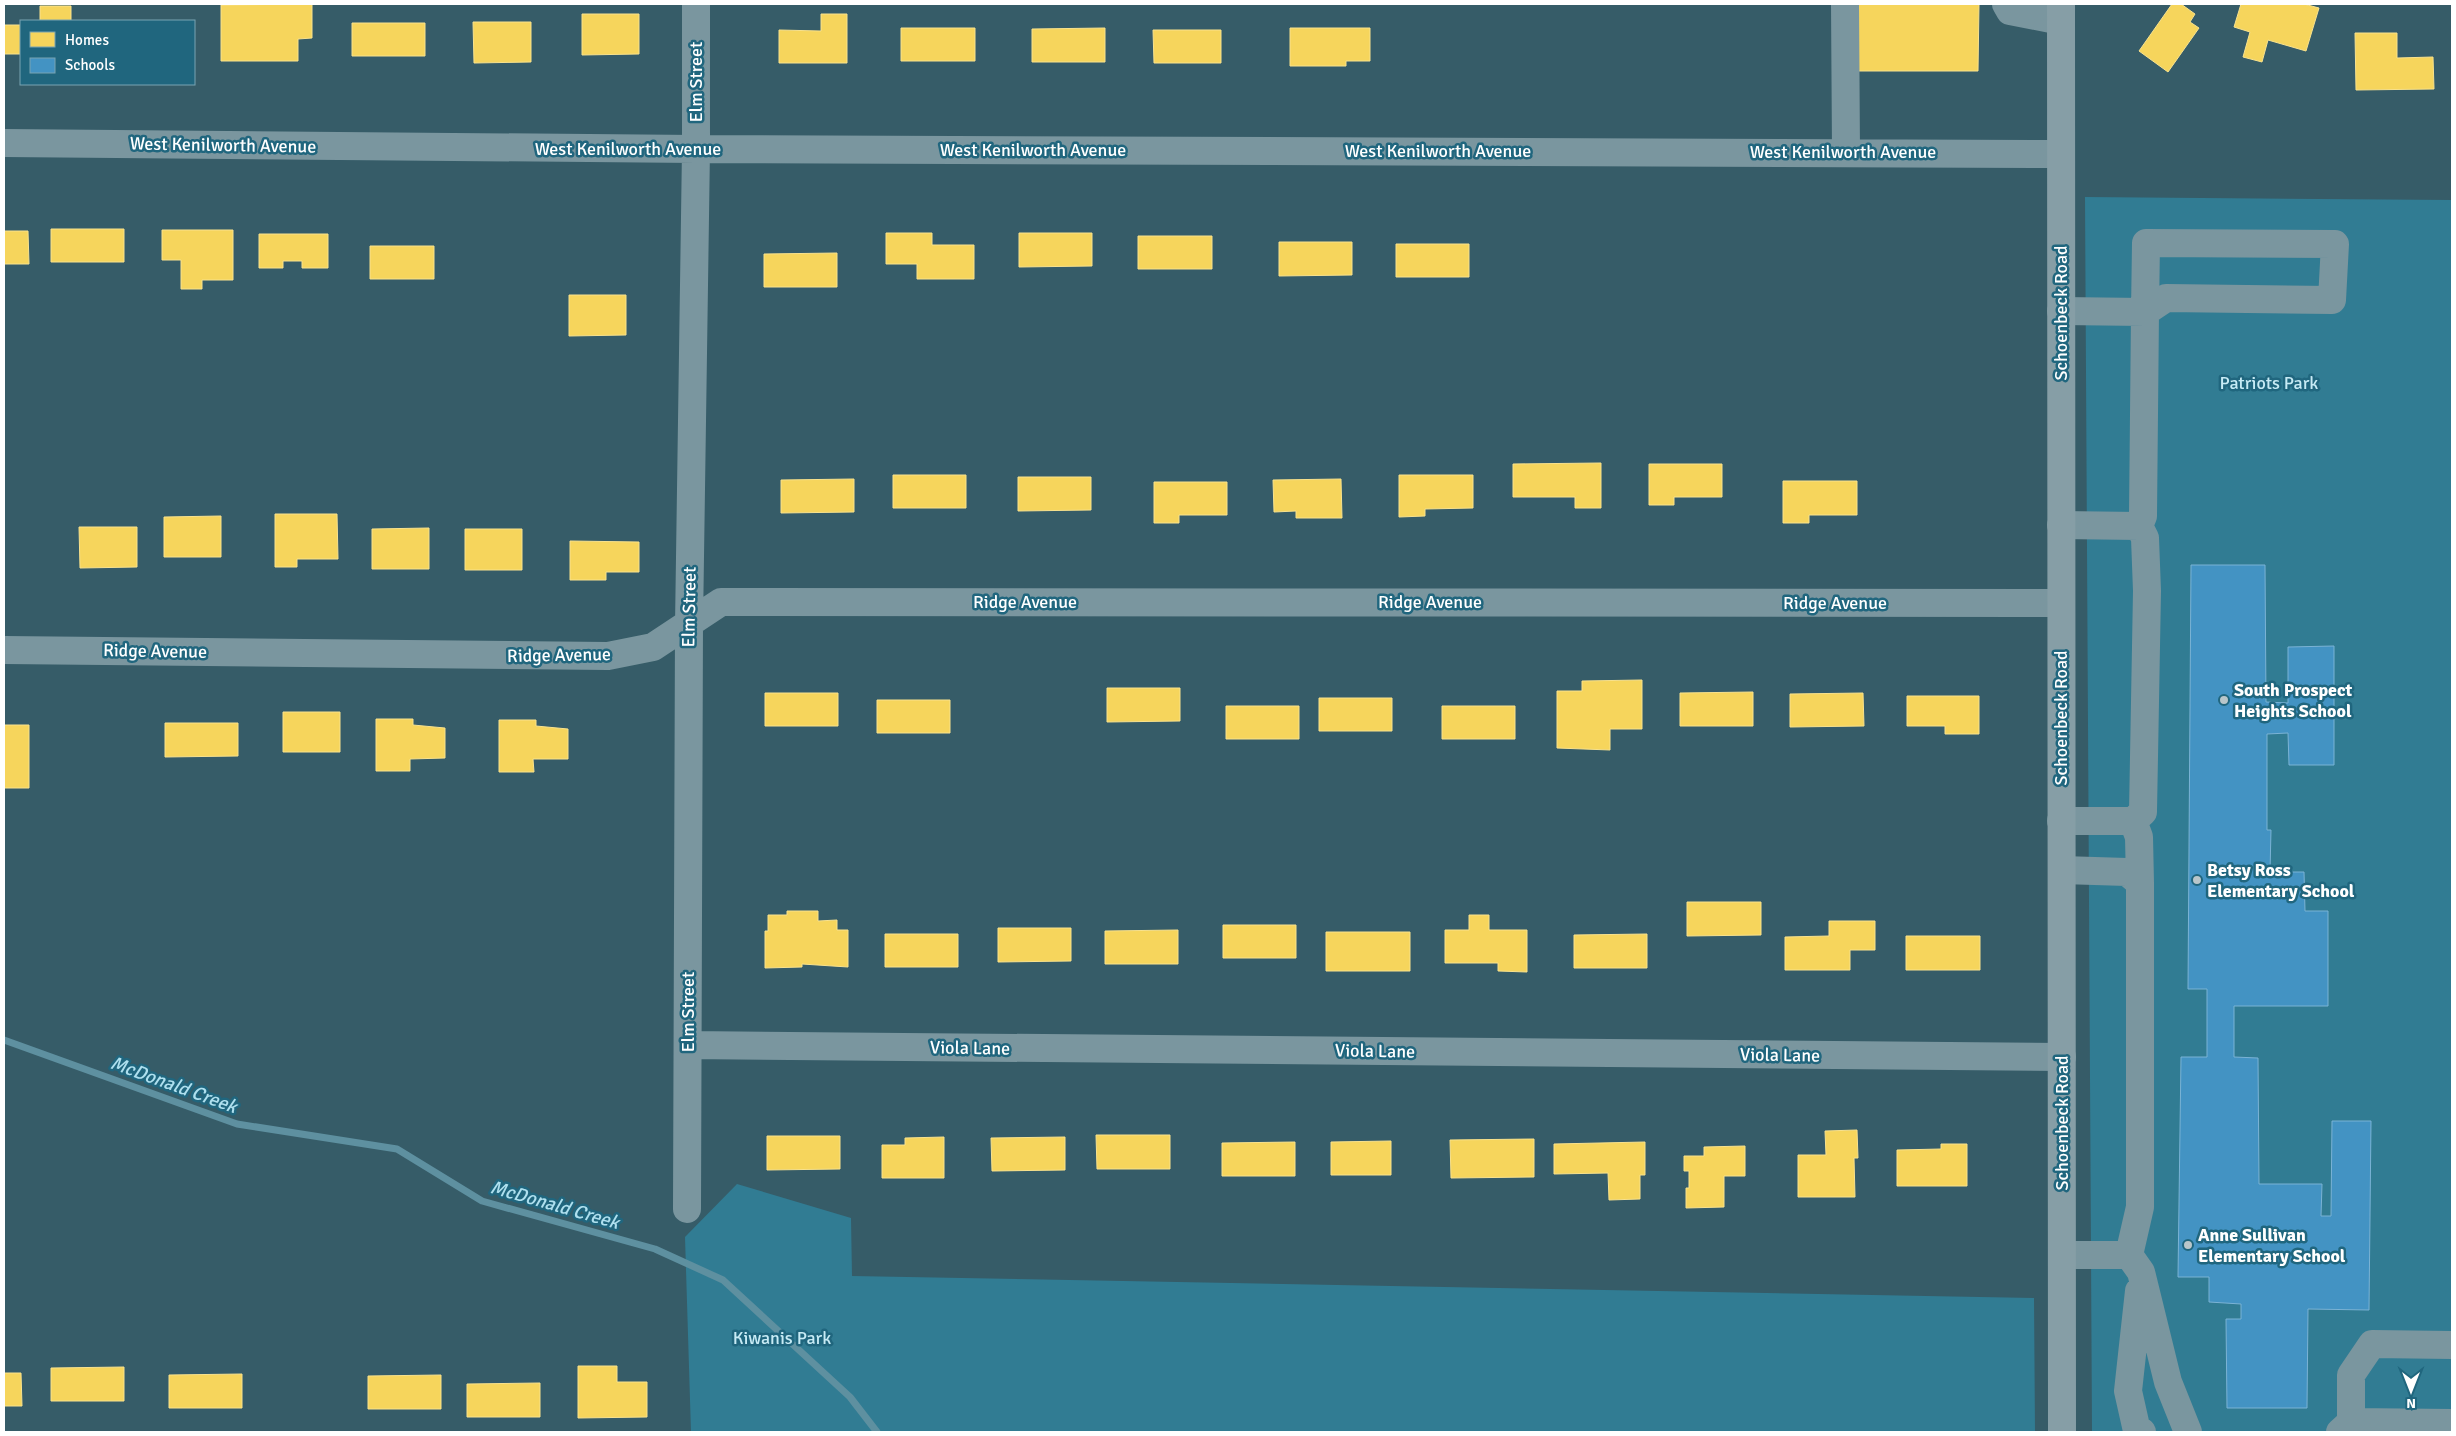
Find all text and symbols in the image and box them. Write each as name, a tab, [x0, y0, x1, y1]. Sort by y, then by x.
legend	[20, 20, 195, 85]
text: Homes	[65, 31, 109, 49]
street label: Elm Street	[685, 42, 707, 122]
text: Schools	[65, 56, 116, 74]
street label: West Kenilworth Avenue	[130, 132, 316, 158]
street label: West Kenilworth Avenue	[535, 138, 721, 160]
street label: West Kenilworth Avenue	[940, 139, 1126, 161]
street label: West Kenilworth Avenue	[1345, 140, 1531, 162]
street label: West Kenilworth Avenue	[1750, 141, 1936, 163]
street label: Schoenbeck Road	[2050, 246, 2072, 380]
park label: Patriots Park	[2220, 372, 2318, 394]
street label: Elm Street	[677, 566, 701, 648]
street label: Ridge Avenue	[973, 591, 1077, 613]
street label: Ridge Avenue	[1378, 591, 1482, 613]
street label: Ridge Avenue	[1783, 592, 1887, 614]
street label: Ridge Avenue	[103, 639, 207, 663]
street label: Ridge Avenue	[507, 643, 611, 667]
street label: Schoenbeck Road	[2050, 651, 2072, 785]
place label: South Prospect Heights School	[2234, 679, 2353, 722]
marker: South Prospect Heights School	[2218, 694, 2230, 706]
place label: Betsy Ross Elementary School	[2207, 859, 2355, 902]
marker: Betsy Ross Elementary School	[2191, 874, 2203, 886]
street label: Elm Street	[677, 972, 699, 1052]
street label: Viola Lane	[930, 1036, 1010, 1060]
street label: Viola Lane	[1335, 1039, 1415, 1063]
street label: Viola Lane	[1740, 1043, 1820, 1067]
water label: McDonald Creek	[107, 1051, 242, 1119]
street label: Schoenbeck Road	[2051, 1056, 2073, 1190]
water label: McDonald Creek	[488, 1175, 623, 1235]
place label: Anne Sullivan Elementary School	[2198, 1224, 2346, 1267]
marker: Anne Sullivan Elementary School	[2182, 1239, 2194, 1251]
park label: Kiwanis Park	[733, 1327, 831, 1349]
north arrow	[2386, 1366, 2436, 1416]
text: N	[2406, 1395, 2416, 1412]

